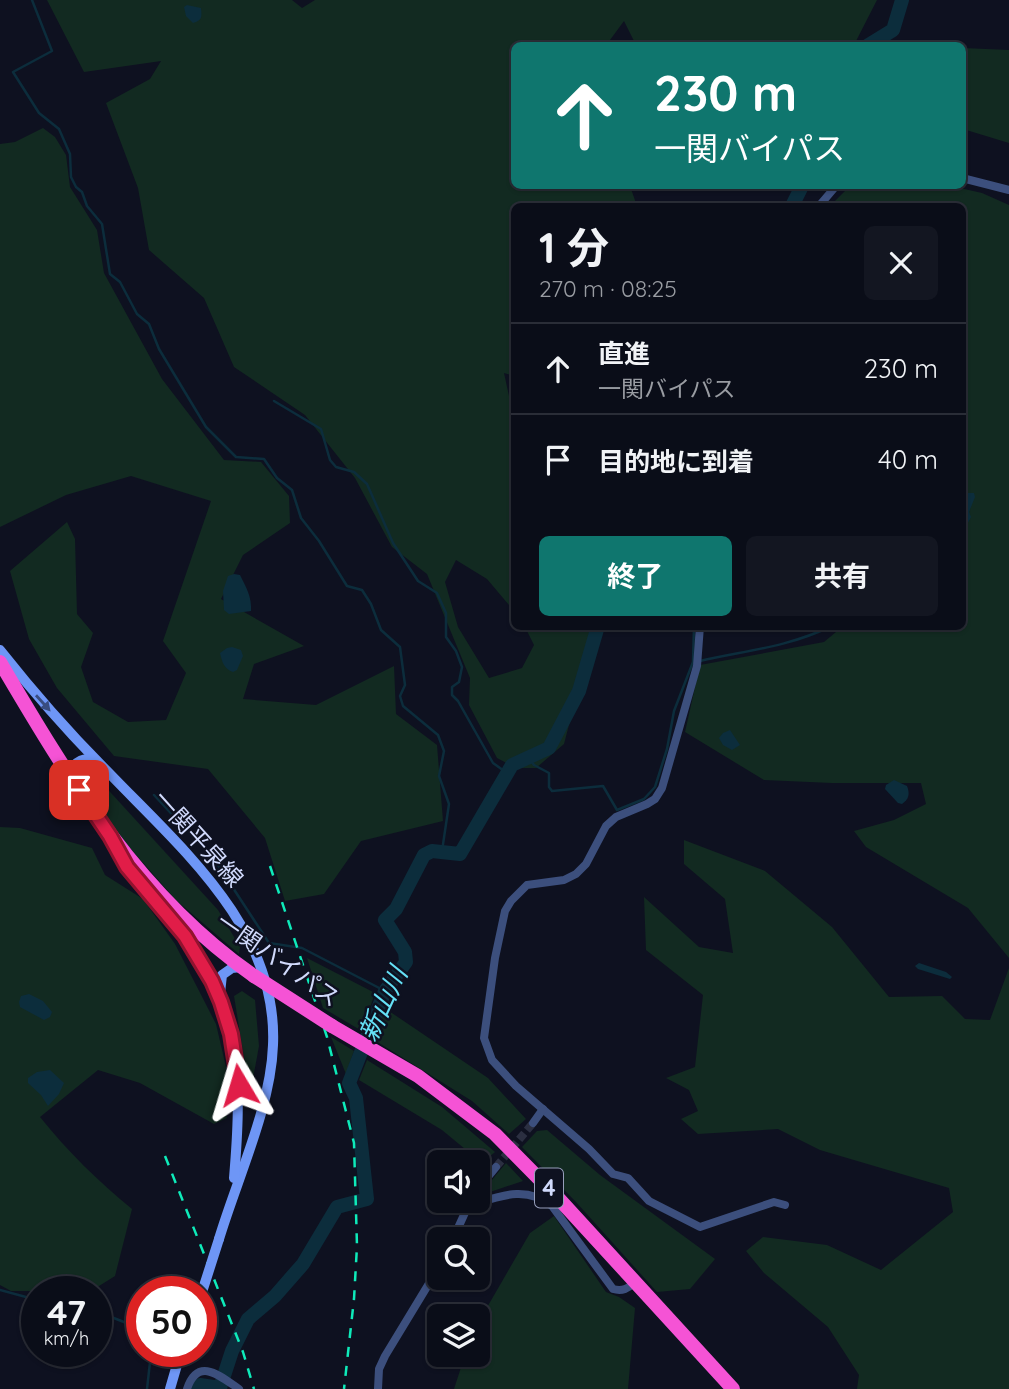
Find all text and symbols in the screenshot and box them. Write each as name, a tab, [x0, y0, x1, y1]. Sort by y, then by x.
text: 230 m	[654, 62, 797, 123]
icon: ahead	[539, 70, 630, 161]
text: 一関バイパス	[654, 128, 845, 168]
text: 1 分	[539, 221, 609, 274]
button: close	[864, 226, 938, 300]
text: 270 m · 08:25	[539, 274, 677, 303]
text: 直進	[598, 337, 650, 370]
icon: ahead	[539, 350, 577, 388]
text: 230 m	[864, 352, 938, 385]
text: 一関バイパス	[598, 374, 736, 403]
icon: arrive	[539, 441, 577, 479]
text: 40 m	[878, 443, 938, 476]
text: 目的地に到着	[598, 445, 754, 478]
button: 終了	[539, 536, 732, 616]
button: 共有	[746, 536, 938, 616]
one-way arrow	[35, 694, 50, 711]
pin	[49, 760, 109, 820]
icon: arrive	[60, 771, 98, 809]
street label: 一関平泉線	[147, 784, 250, 893]
street label: 一関バイパス	[211, 906, 346, 1013]
water label: 新山川	[351, 959, 415, 1046]
position arrow	[202, 1048, 276, 1122]
map controls	[427, 1150, 490, 1367]
button: sound	[427, 1150, 490, 1213]
road number: 4	[535, 1168, 563, 1208]
button: search	[427, 1227, 490, 1290]
speed limit sign: 50	[126, 1276, 217, 1367]
text: 47	[47, 1290, 86, 1334]
button: layers	[427, 1304, 490, 1367]
text: km/h	[44, 1327, 89, 1350]

